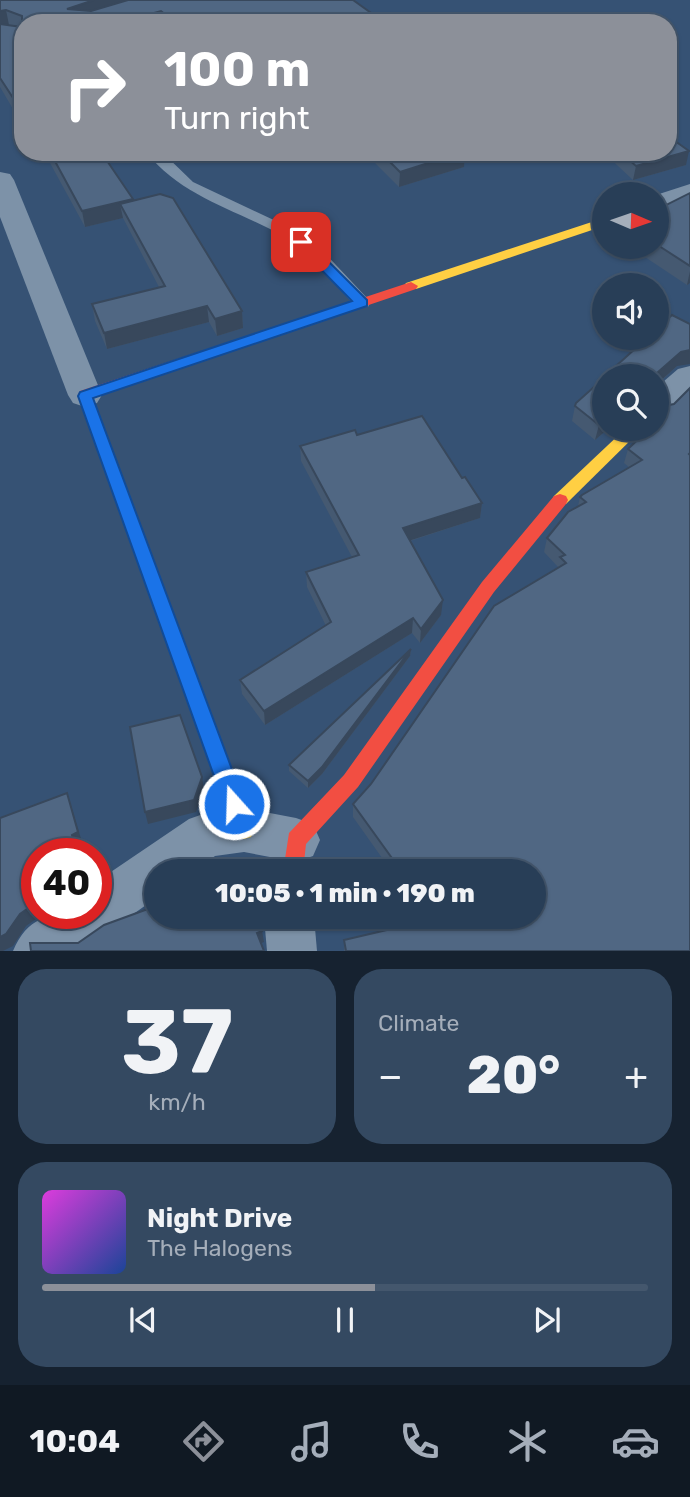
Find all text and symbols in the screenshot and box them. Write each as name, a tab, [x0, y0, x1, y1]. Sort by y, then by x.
text: 100 m	[164, 40, 310, 98]
icon: right	[49, 42, 140, 133]
text: Turn right	[164, 99, 309, 137]
north arrow	[592, 182, 668, 259]
map controls	[592, 182, 669, 441]
pin	[271, 212, 331, 272]
icon: arrive	[282, 223, 320, 261]
button: sound	[592, 273, 669, 350]
button: search	[592, 364, 669, 441]
position arrow	[197, 767, 271, 841]
speed limit sign: 40	[21, 838, 112, 929]
text: 10:05 · 1 min · 190 m	[215, 878, 475, 909]
text: 37	[121, 988, 233, 1096]
text: Climate	[378, 1009, 459, 1037]
text: 20°	[467, 1044, 560, 1106]
text: −	[378, 1053, 403, 1099]
text: +	[624, 1053, 648, 1099]
text: km/h	[148, 1088, 206, 1116]
text: Night Drive	[147, 1203, 292, 1234]
text: The Halogens	[147, 1234, 293, 1262]
icon: previous	[124, 1301, 162, 1339]
icon: pause	[326, 1301, 364, 1339]
icon: next	[528, 1301, 566, 1339]
icon: directions	[179, 1417, 228, 1466]
icon: music	[287, 1417, 336, 1466]
icon: phone	[395, 1417, 444, 1466]
icon: climate	[503, 1417, 552, 1466]
icon: car	[611, 1417, 660, 1466]
text: 10:04	[30, 1422, 120, 1460]

